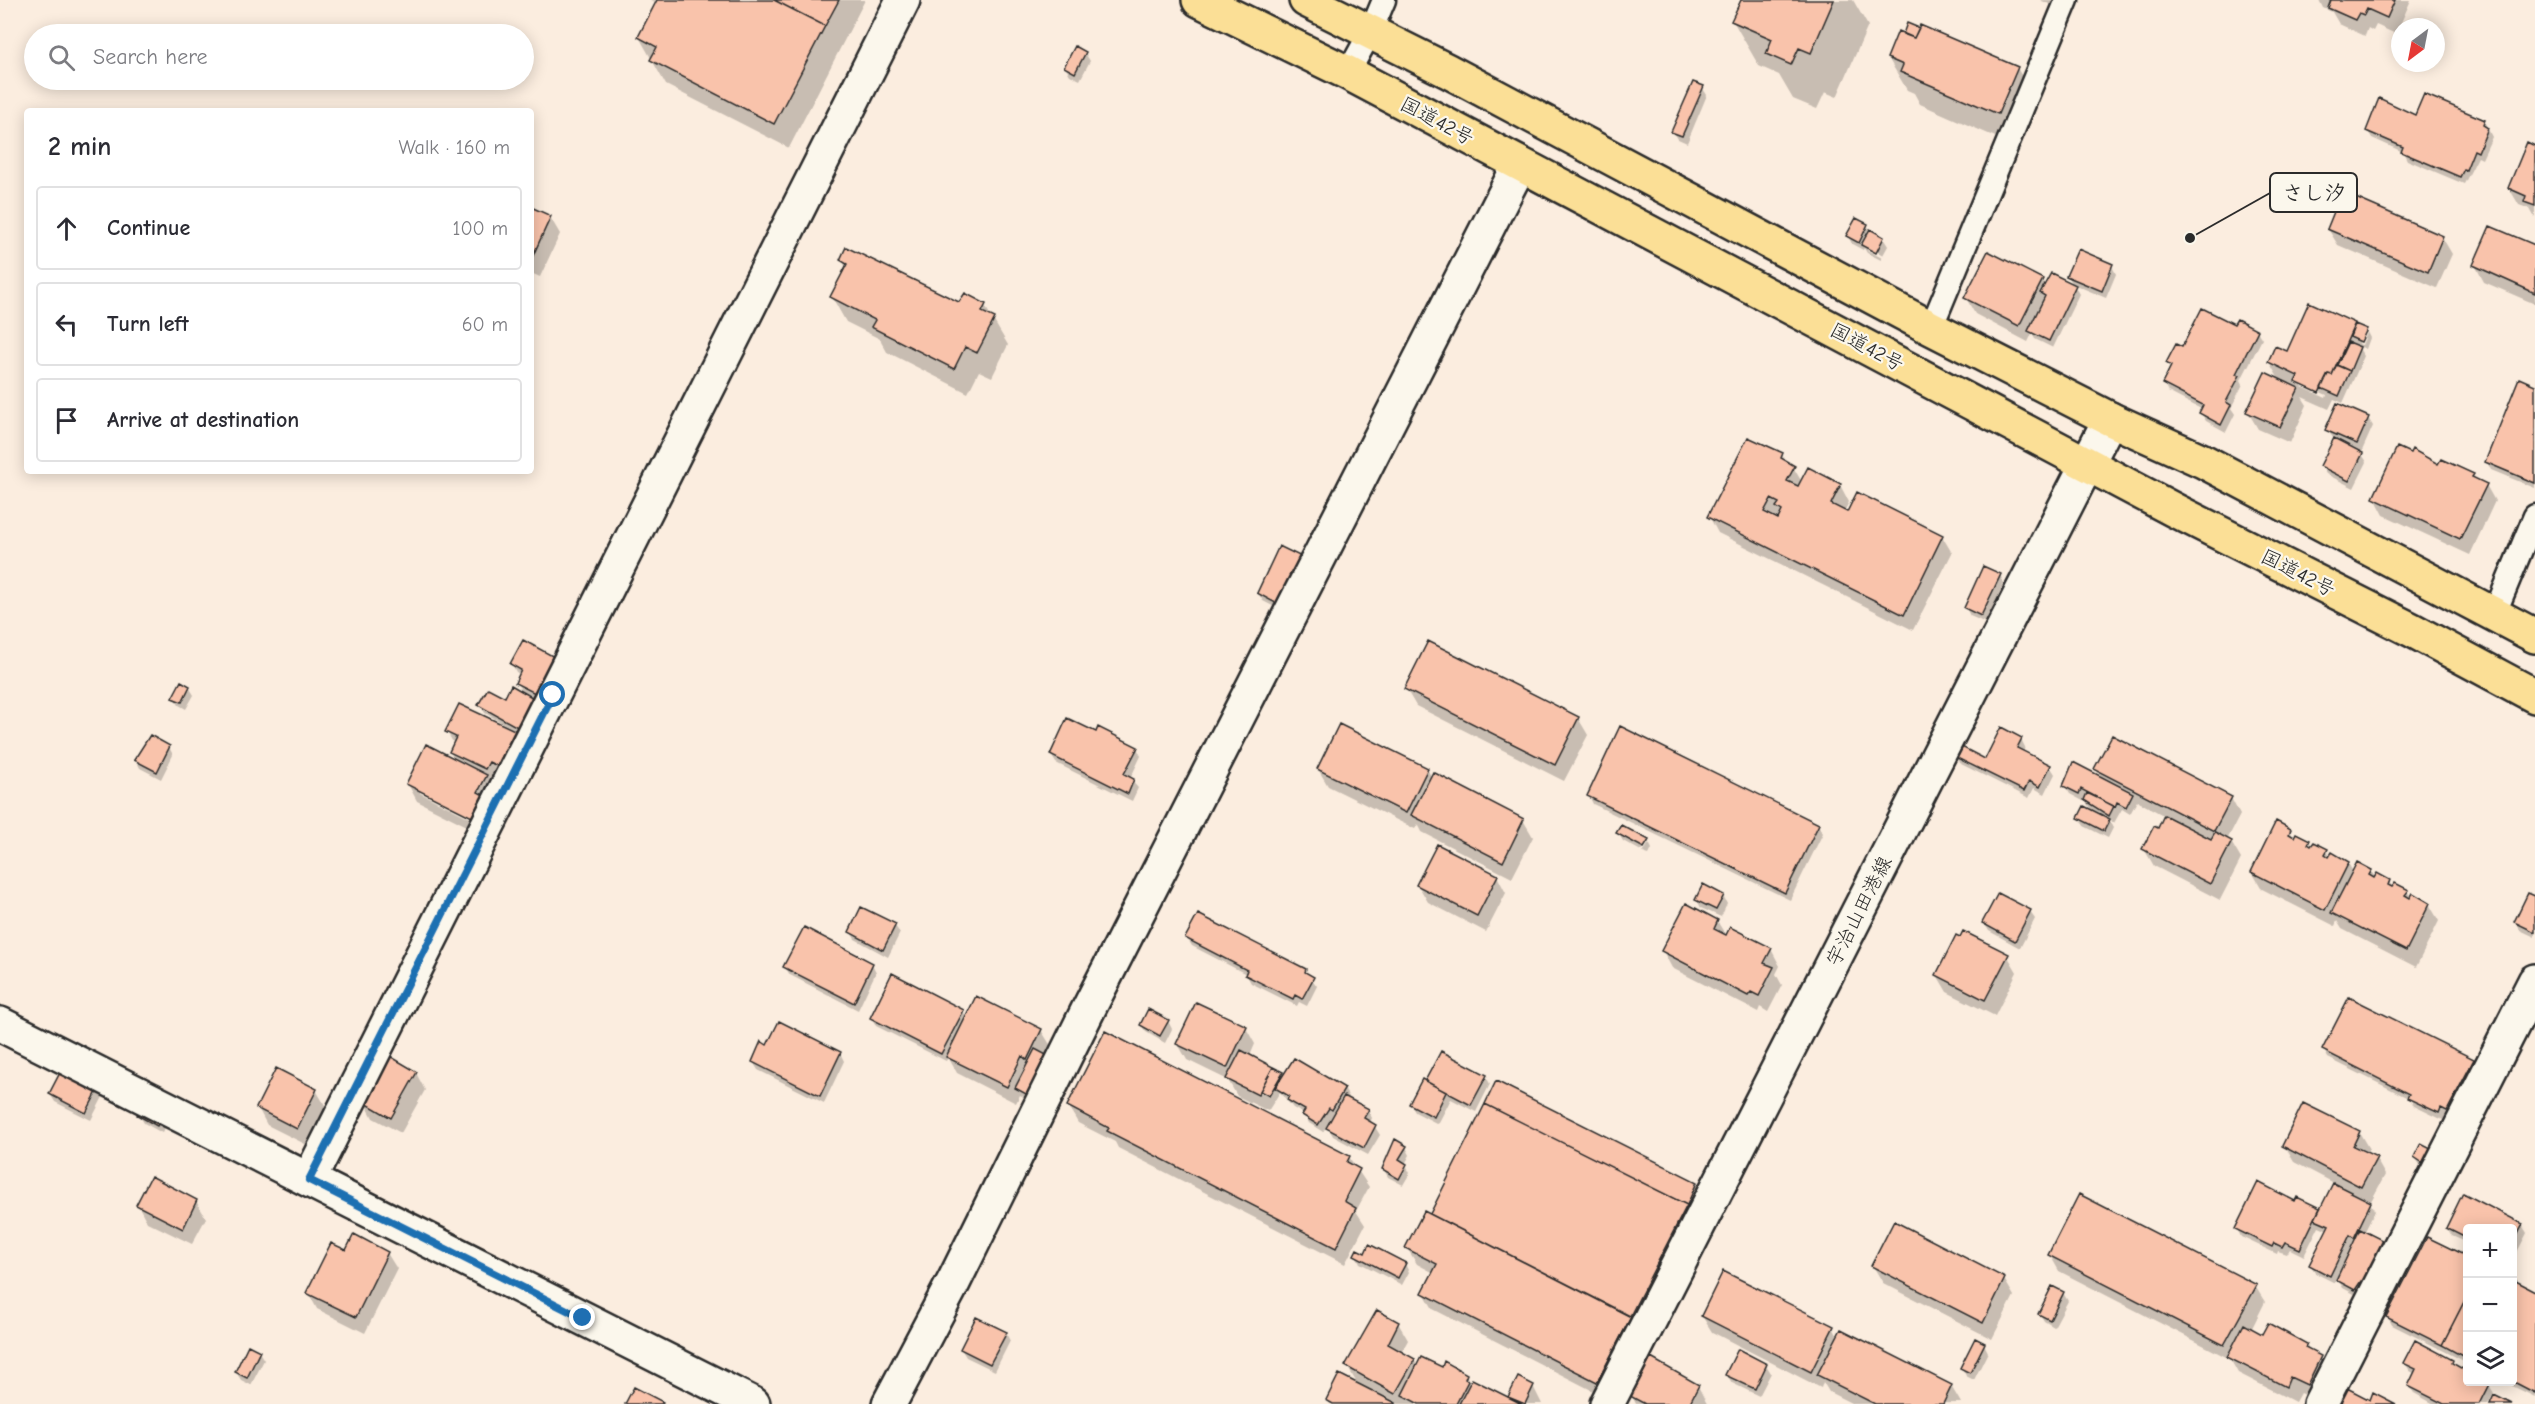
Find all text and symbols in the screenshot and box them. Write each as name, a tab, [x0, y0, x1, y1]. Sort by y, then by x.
north arrow	[2391, 18, 2445, 72]
search box	[24, 24, 534, 90]
icon: search	[45, 41, 78, 74]
text: Search here	[93, 44, 208, 70]
street label: 国道42号	[1396, 92, 1478, 150]
text: 2 min	[48, 132, 111, 162]
text: Walk · 160 m	[399, 136, 510, 159]
callout: さし汐	[2270, 173, 2357, 212]
text: さし汐	[2283, 181, 2346, 205]
icon: ahead	[50, 212, 83, 245]
text: Continue	[107, 215, 190, 241]
text: 100 m	[453, 217, 508, 240]
icon: left	[50, 308, 83, 341]
text: Turn left	[107, 311, 189, 337]
text: 60 m	[462, 313, 508, 336]
street label: 国道42号	[1826, 318, 1908, 376]
icon: arrive	[50, 404, 83, 437]
text: Arrive at destination	[107, 407, 299, 433]
street label: 国道42号	[2257, 545, 2339, 601]
route start	[539, 681, 565, 707]
street label: 宇治山田港線	[1822, 852, 1896, 970]
map controls	[2463, 1224, 2517, 1386]
button: +	[2463, 1224, 2517, 1278]
button: −	[2463, 1278, 2517, 1332]
route end	[569, 1304, 595, 1330]
button: layers	[2463, 1332, 2517, 1386]

